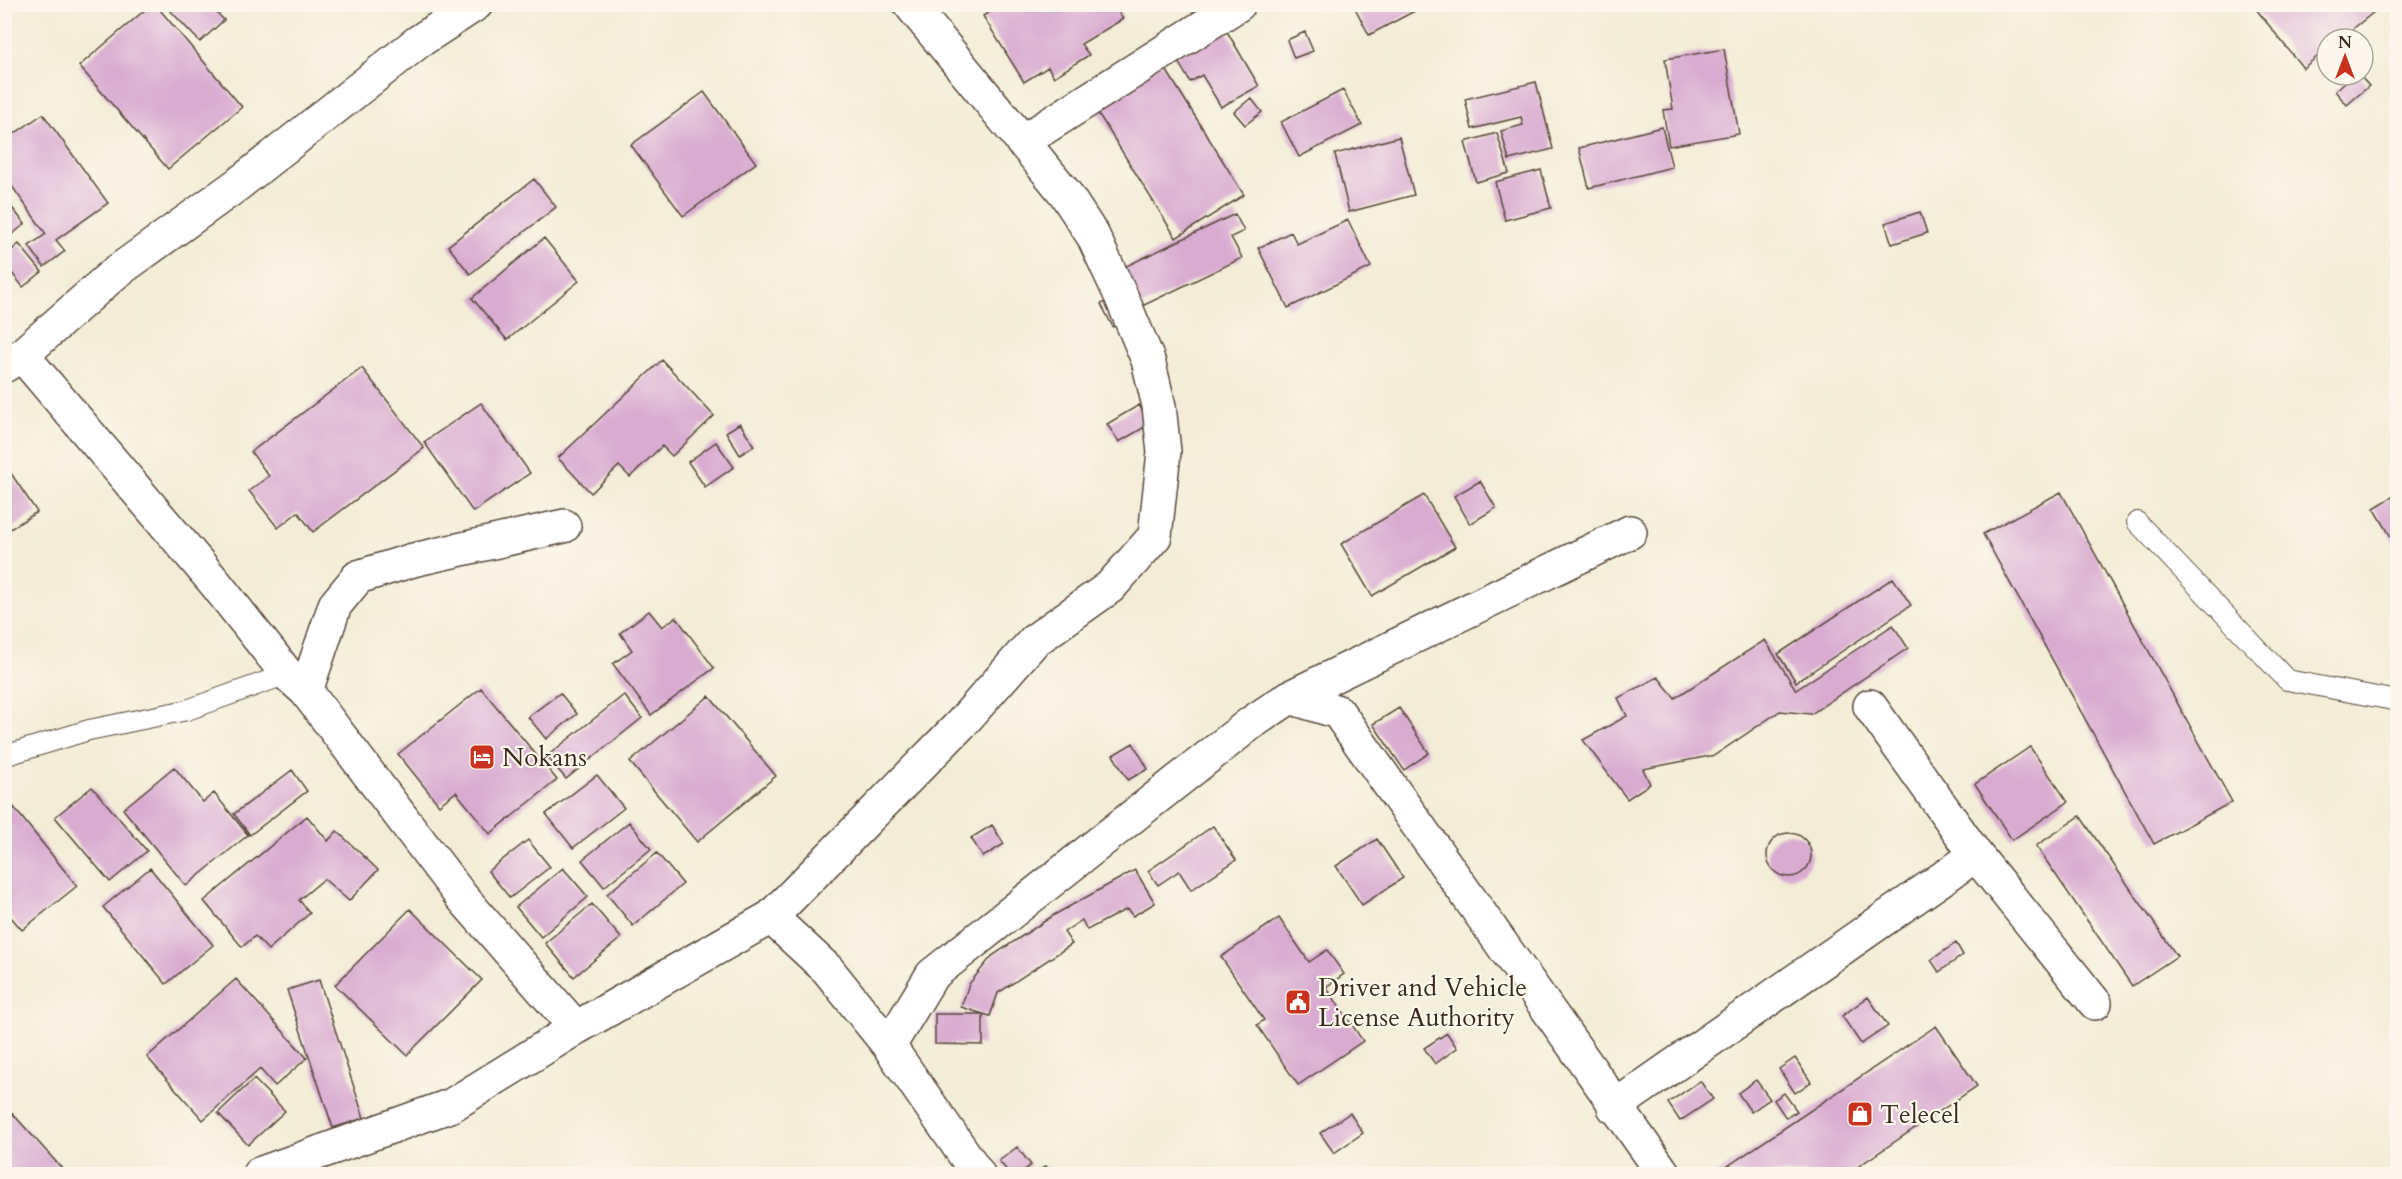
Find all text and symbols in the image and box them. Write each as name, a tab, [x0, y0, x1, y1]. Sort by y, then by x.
north arrow	[2315, 27, 2375, 87]
text: N	[2338, 32, 2352, 54]
place label: Nokans	[502, 740, 587, 775]
hotel icon: Nokans	[467, 742, 497, 772]
place label: Driver and Vehicle License Authority	[1318, 970, 1527, 1035]
public building icon: Driver and Vehicle License Authority	[1283, 987, 1313, 1017]
place label: Telecel	[1880, 1097, 1960, 1132]
shop icon: Telecel	[1845, 1099, 1875, 1129]

